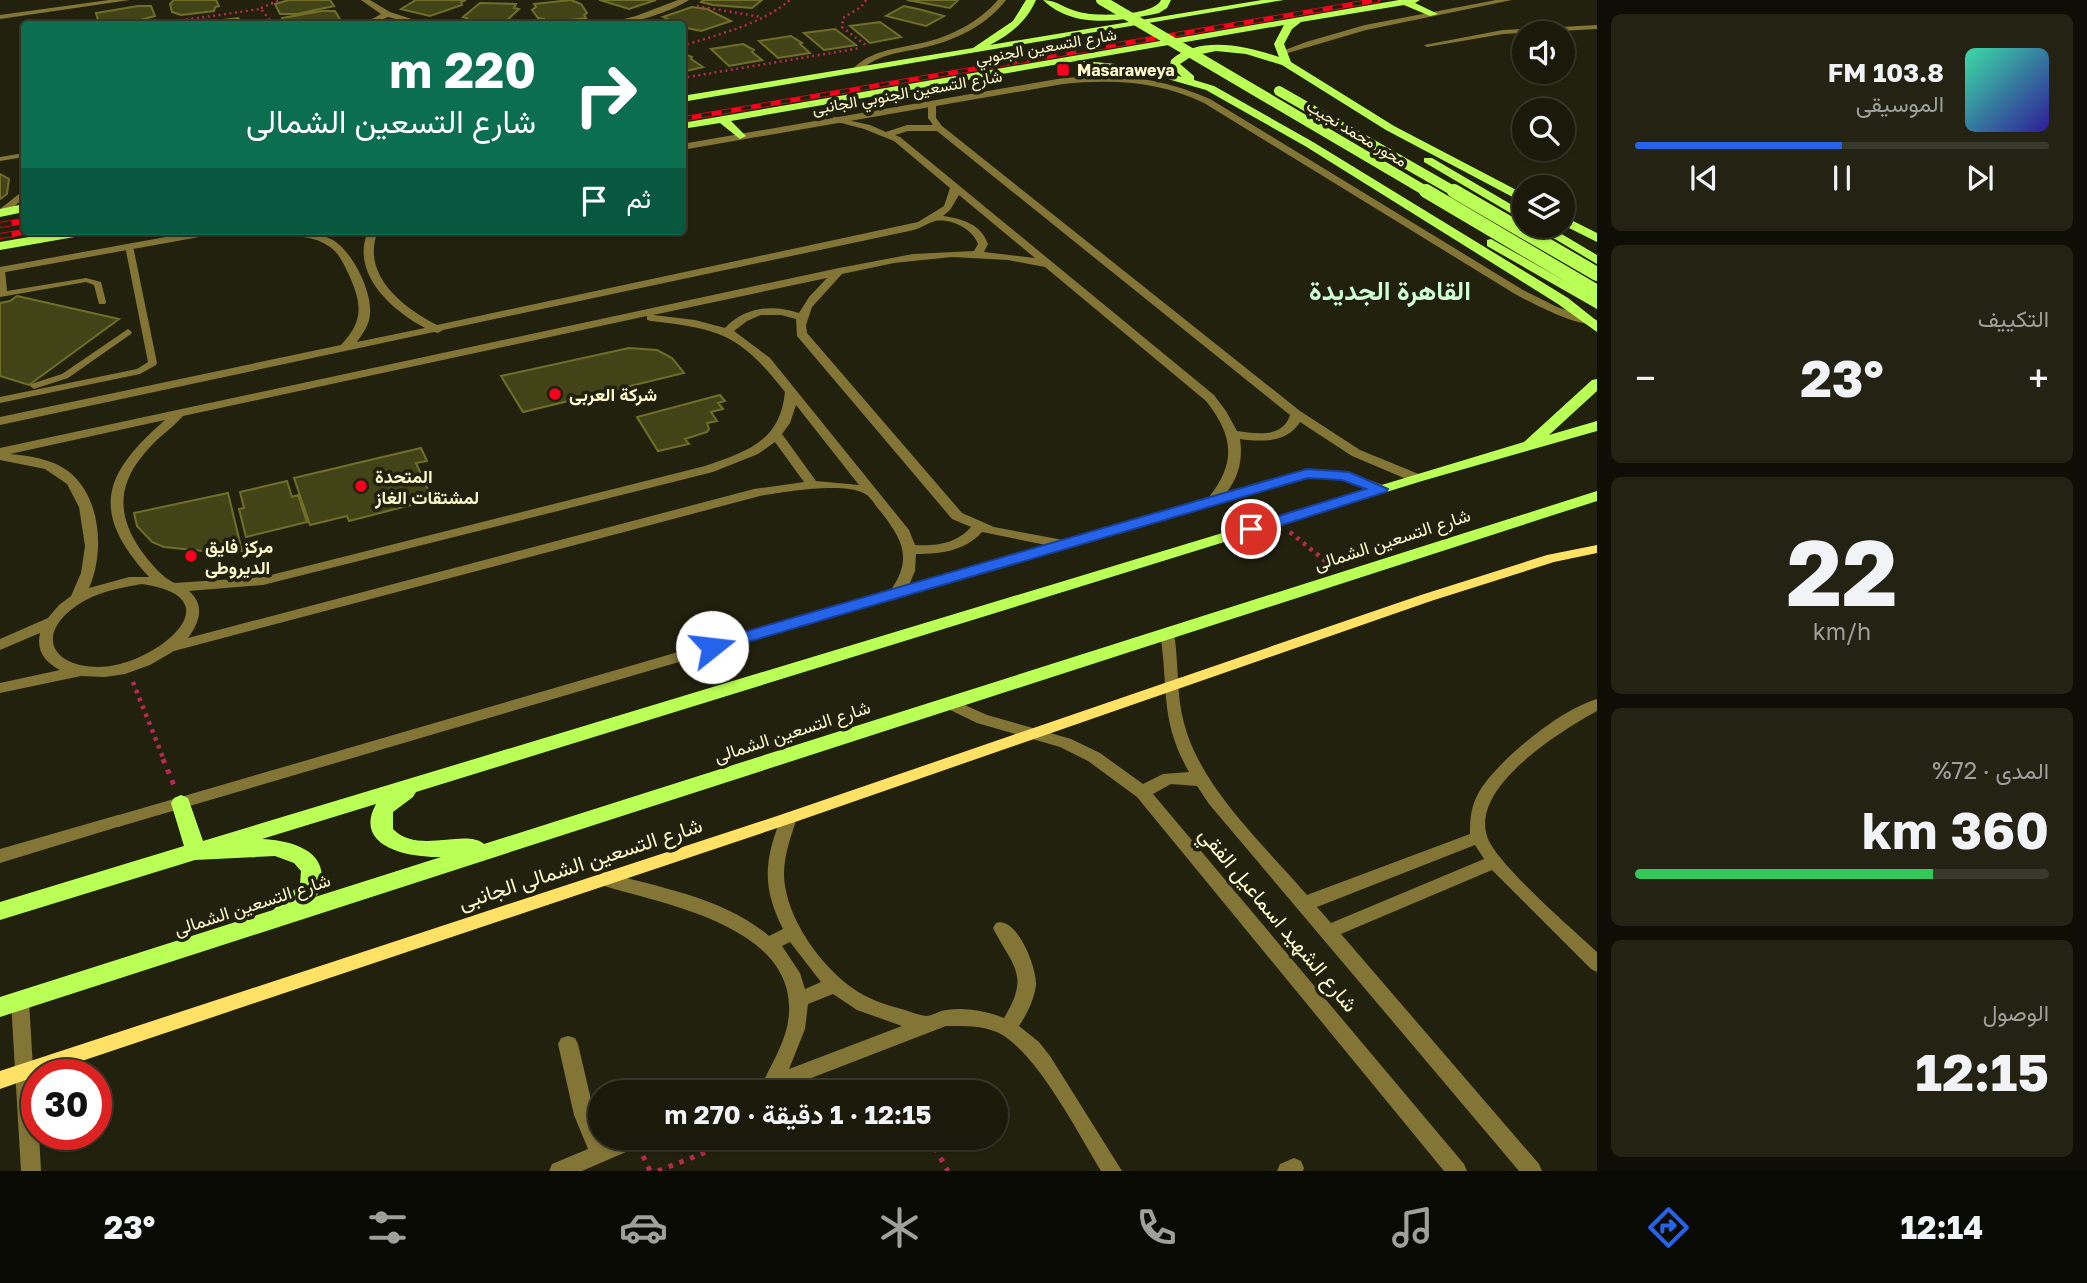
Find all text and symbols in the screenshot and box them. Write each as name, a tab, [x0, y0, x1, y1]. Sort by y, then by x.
map controls	[1512, 21, 1575, 238]
button: sound	[1512, 21, 1575, 84]
street label: شارع التسعين الجنوبي	[974, 24, 1119, 72]
text: 220 m	[389, 40, 536, 99]
icon: right	[560, 49, 651, 140]
text: 103.8 FM	[1828, 57, 1944, 88]
place label: Masaraweya	[1077, 60, 1175, 80]
marker: Masaraweya	[1055, 62, 1071, 78]
street label: شارع التسعين الجنوبي الجانبى	[810, 65, 1004, 123]
text: الموسيقى	[1856, 89, 1944, 117]
street label: محور محمد نجيب	[1303, 95, 1411, 172]
button: search	[1512, 98, 1575, 161]
text: شارع التسعين الشمالى	[246, 102, 536, 140]
icon: previous	[1685, 159, 1723, 197]
icon: pause	[1823, 159, 1861, 197]
icon: next	[1961, 159, 1999, 197]
button: layers	[1512, 175, 1575, 238]
icon: arrive	[575, 182, 613, 220]
text: ثم	[627, 183, 651, 214]
district label: القاهرة الجديدة	[1309, 275, 1471, 307]
text: التكييف	[1978, 304, 2049, 332]
text: 23°	[1800, 346, 1884, 408]
text: −	[1635, 355, 1656, 400]
text: +	[2028, 355, 2049, 400]
place label: شركة العربى	[569, 383, 657, 406]
marker: شركة العربى	[547, 386, 563, 402]
place label: المتحدة لمشتقات الغاز	[374, 465, 479, 509]
marker: المتحدة لمشتقات الغاز	[353, 478, 369, 494]
pin	[1221, 499, 1281, 559]
street label: شارع التسعين الشمالى	[1311, 503, 1474, 577]
icon: arrive	[1232, 510, 1270, 548]
text: 22	[1786, 517, 1898, 626]
place label: مركز فايق الديروطى	[205, 535, 273, 579]
marker: مركز فايق الديروطى	[183, 548, 199, 564]
position arrow	[675, 610, 749, 684]
text: km/h	[1813, 617, 1871, 645]
street label: شارع التسعين الشمالى	[711, 695, 874, 769]
text: المدى · 72%	[1932, 756, 2049, 784]
text: 360 km	[1862, 798, 2049, 860]
street label: شارع التسعين الشمالى الجانبى	[455, 811, 706, 917]
street label: شارع الشهيد اسماعيل الفقي	[1190, 821, 1364, 1020]
street label: شارع التسعين الشمالى	[171, 868, 334, 942]
text: الوصول	[1983, 998, 2049, 1026]
text: 12:15	[1915, 1040, 2049, 1102]
speed limit sign: 30	[21, 1059, 112, 1150]
text: 12:15 · 1 دقيقة · 270 m	[665, 1099, 931, 1130]
icon: filters	[363, 1203, 412, 1252]
icon: car	[619, 1203, 668, 1252]
icon: climate	[875, 1203, 924, 1252]
icon: phone	[1132, 1203, 1181, 1252]
icon: music	[1388, 1203, 1437, 1252]
icon: directions	[1644, 1203, 1693, 1252]
text: 23°	[104, 1208, 155, 1246]
text: 12:14	[1901, 1208, 1983, 1246]

